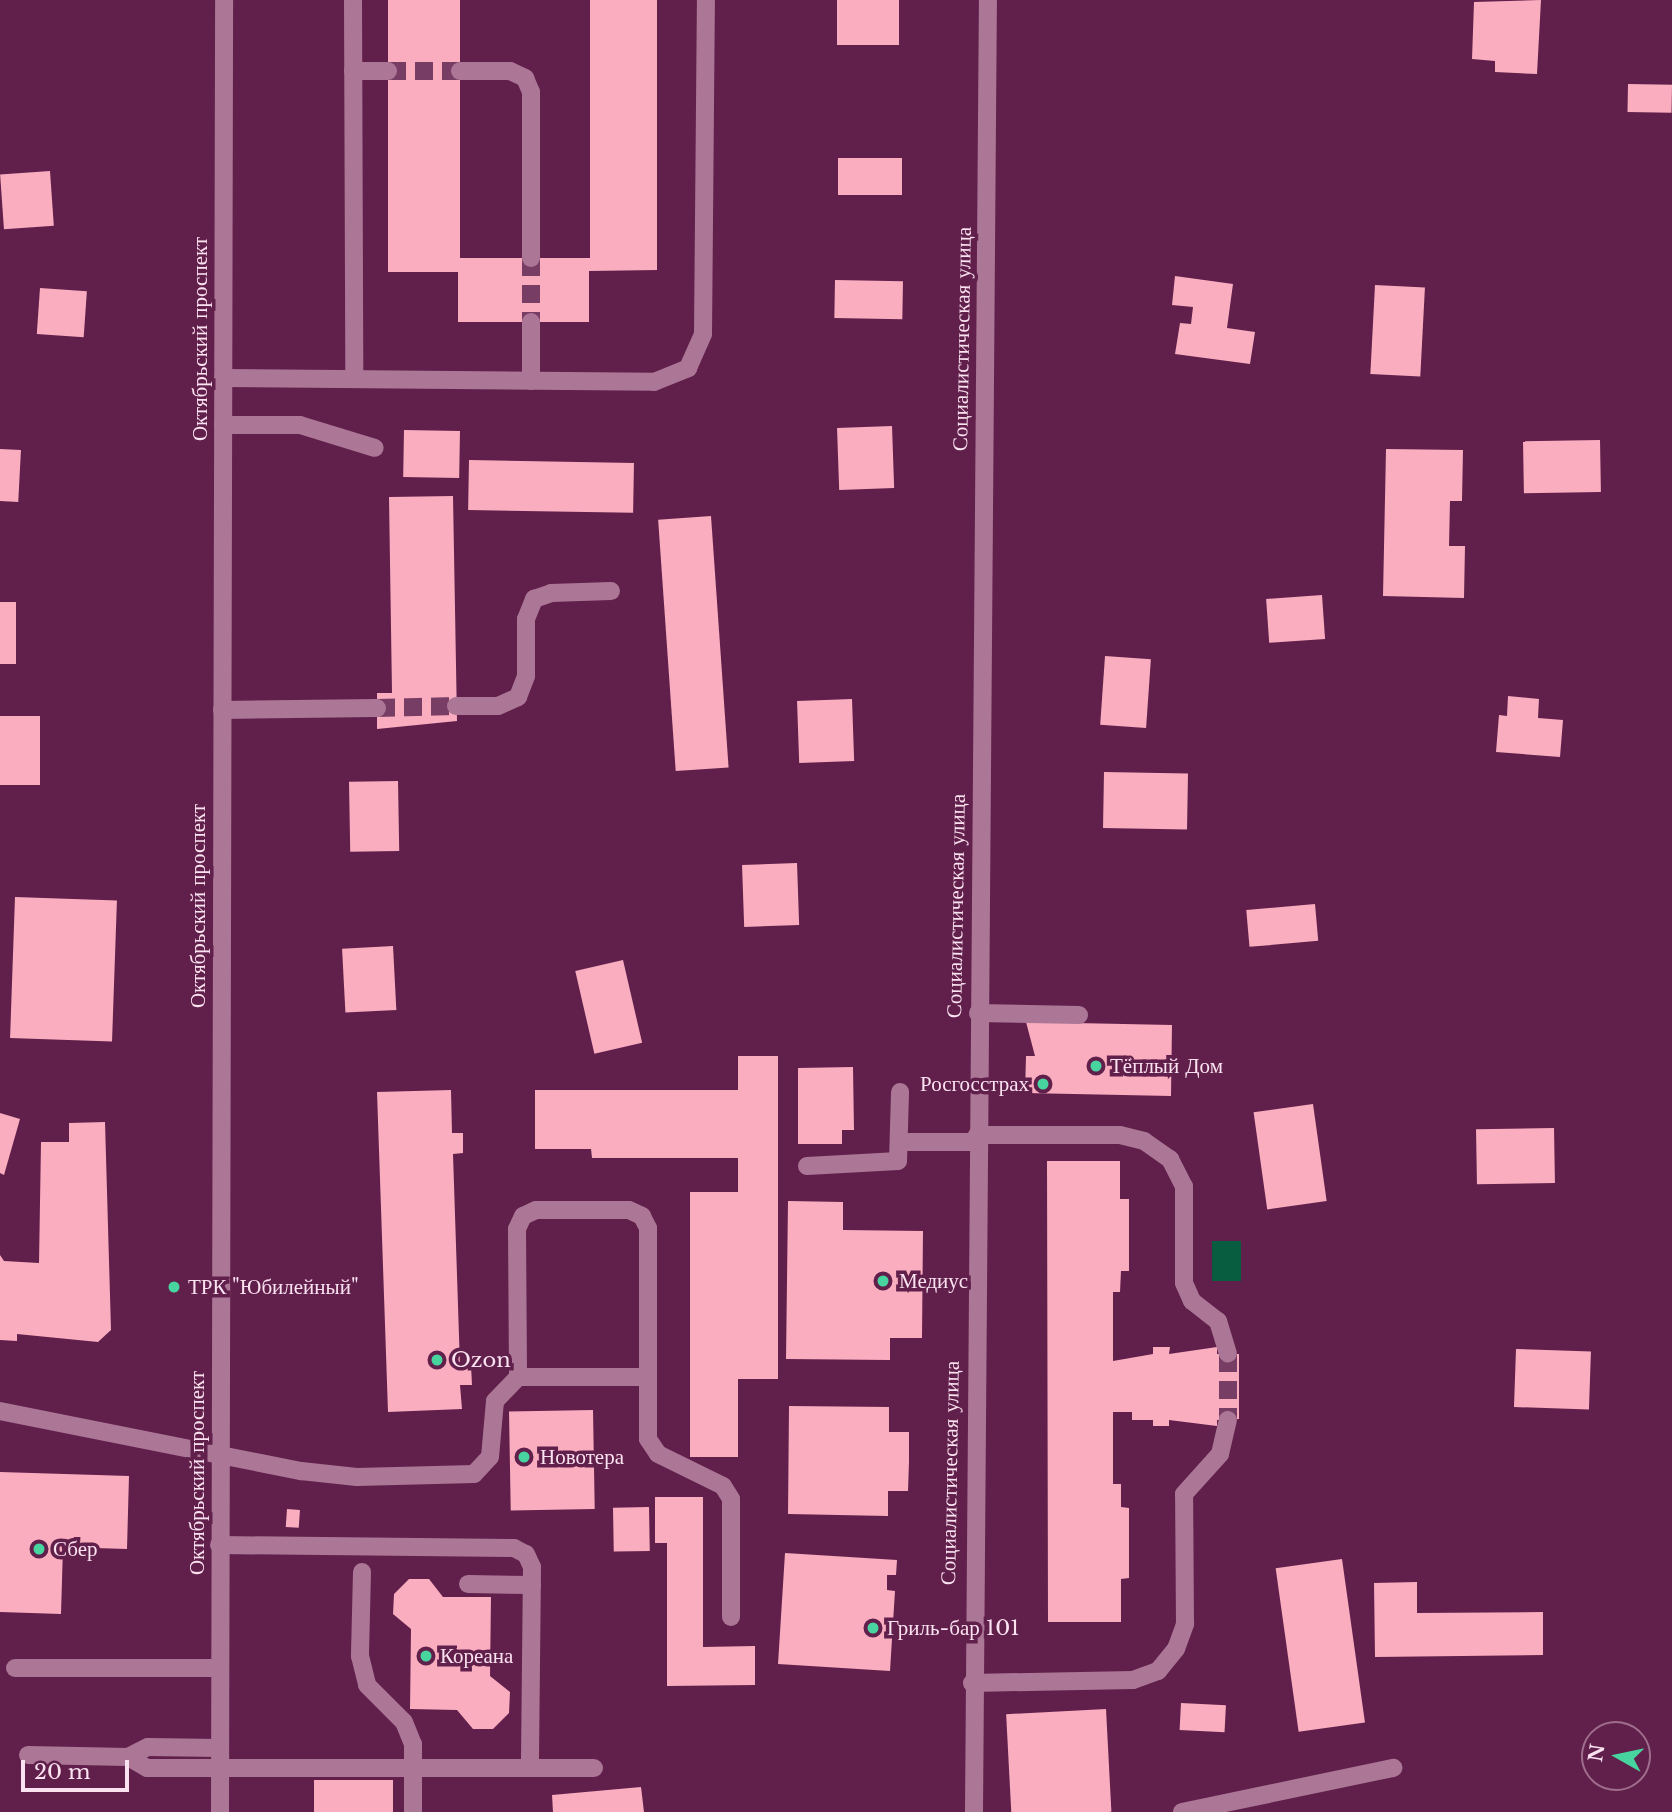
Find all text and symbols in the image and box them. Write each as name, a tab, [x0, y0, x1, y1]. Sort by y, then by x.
street label: Социалистическая улица	[947, 227, 977, 451]
street label: Октябрьский проспект	[187, 237, 213, 441]
street label: Социалистическая улица	[941, 794, 971, 1018]
street label: Октябрьский проспект	[185, 804, 211, 1008]
place label: Тёплый Дом	[1110, 1053, 1223, 1079]
marker: Тёплый Дом	[1088, 1058, 1104, 1074]
place label: Росгосстрах	[920, 1071, 1029, 1097]
marker: Росгосстрах	[1035, 1076, 1051, 1092]
place label: Медиус	[899, 1268, 968, 1294]
marker: Медиус	[873, 1271, 893, 1291]
place label: ТРК "Юбилейный"	[188, 1274, 359, 1300]
marker: ТРК "Юбилейный"	[166, 1279, 182, 1295]
place label: Ozon	[451, 1347, 511, 1373]
marker: Ozon	[429, 1352, 445, 1368]
street label: Социалистическая улица	[935, 1361, 965, 1585]
street label: Октябрьский проспект	[184, 1371, 210, 1575]
place label: Новотера	[540, 1444, 624, 1470]
marker: Новотера	[514, 1447, 534, 1467]
place label: Сбер	[53, 1536, 97, 1562]
marker: Сбер	[31, 1541, 47, 1557]
place label: Гриль-бар 101	[887, 1615, 1020, 1641]
marker: Гриль-бар 101	[865, 1620, 881, 1636]
place label: Кореана	[440, 1643, 513, 1669]
marker: Кореана	[418, 1648, 434, 1664]
north arrow	[1581, 1721, 1651, 1791]
text: N	[1584, 1742, 1609, 1764]
scale bar	[24, 1745, 133, 1789]
text: 20 m	[34, 1759, 91, 1785]

